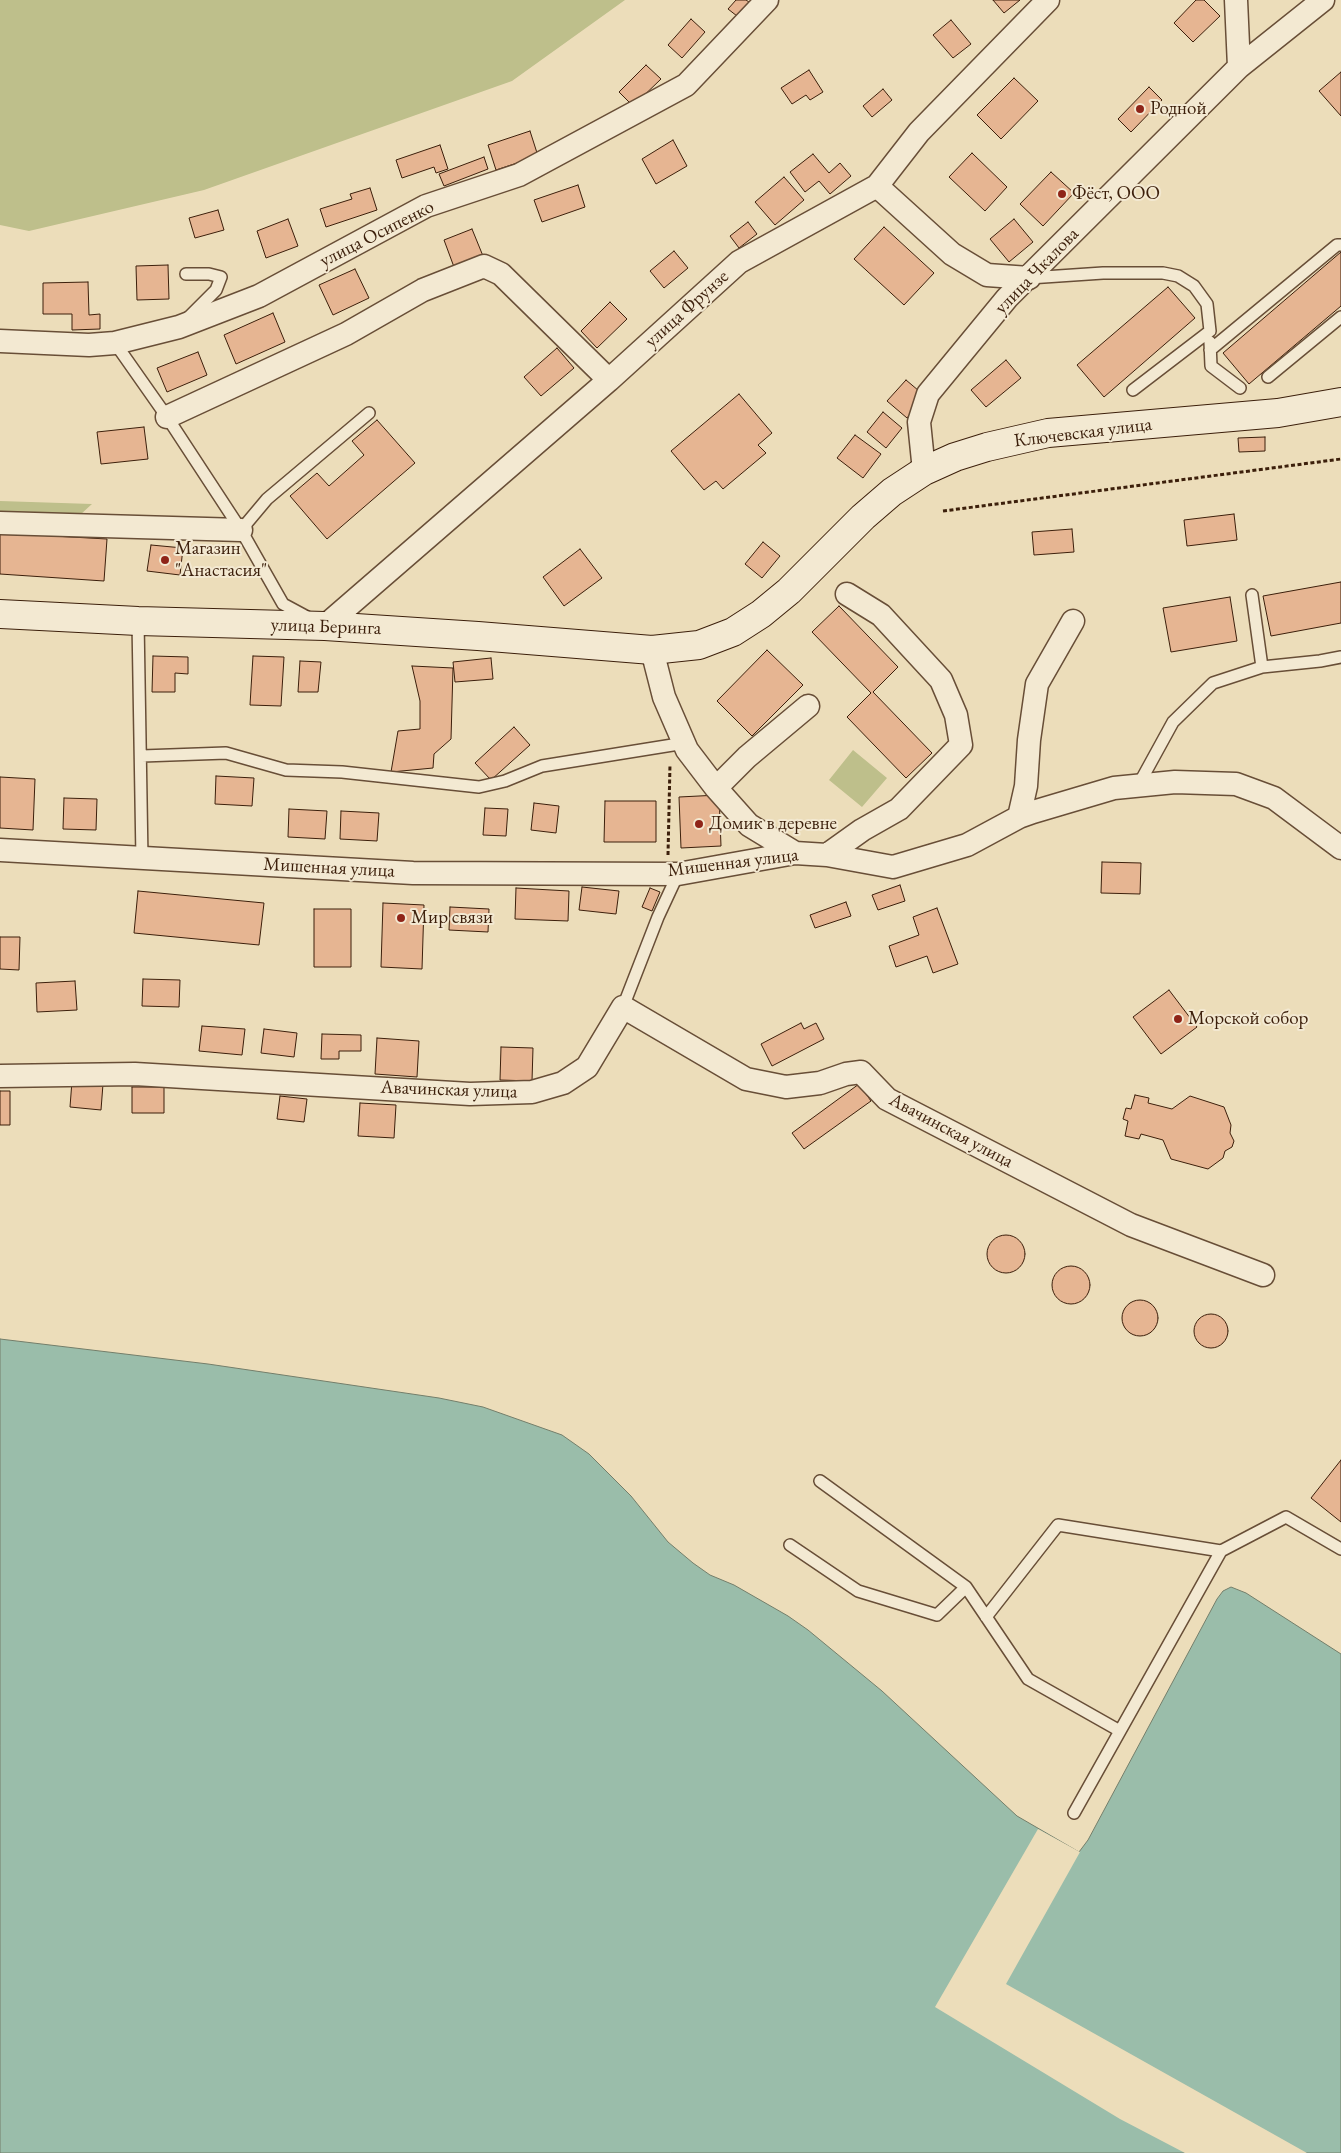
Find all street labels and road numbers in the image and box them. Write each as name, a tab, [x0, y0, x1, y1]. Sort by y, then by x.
street label: улица Осипенко	[316, 195, 438, 273]
street label: улица Чкалова	[990, 223, 1084, 319]
street label: улица Фрунзе	[640, 265, 734, 353]
street label: Ключевская улица	[1013, 413, 1153, 453]
street label: улица Беринга	[270, 614, 382, 640]
street label: Мишенная улица	[666, 844, 800, 882]
street label: Мишенная улица	[263, 853, 395, 883]
street label: Авачинская улица	[380, 1076, 518, 1104]
street label: Авачинская улица	[885, 1089, 1017, 1173]

